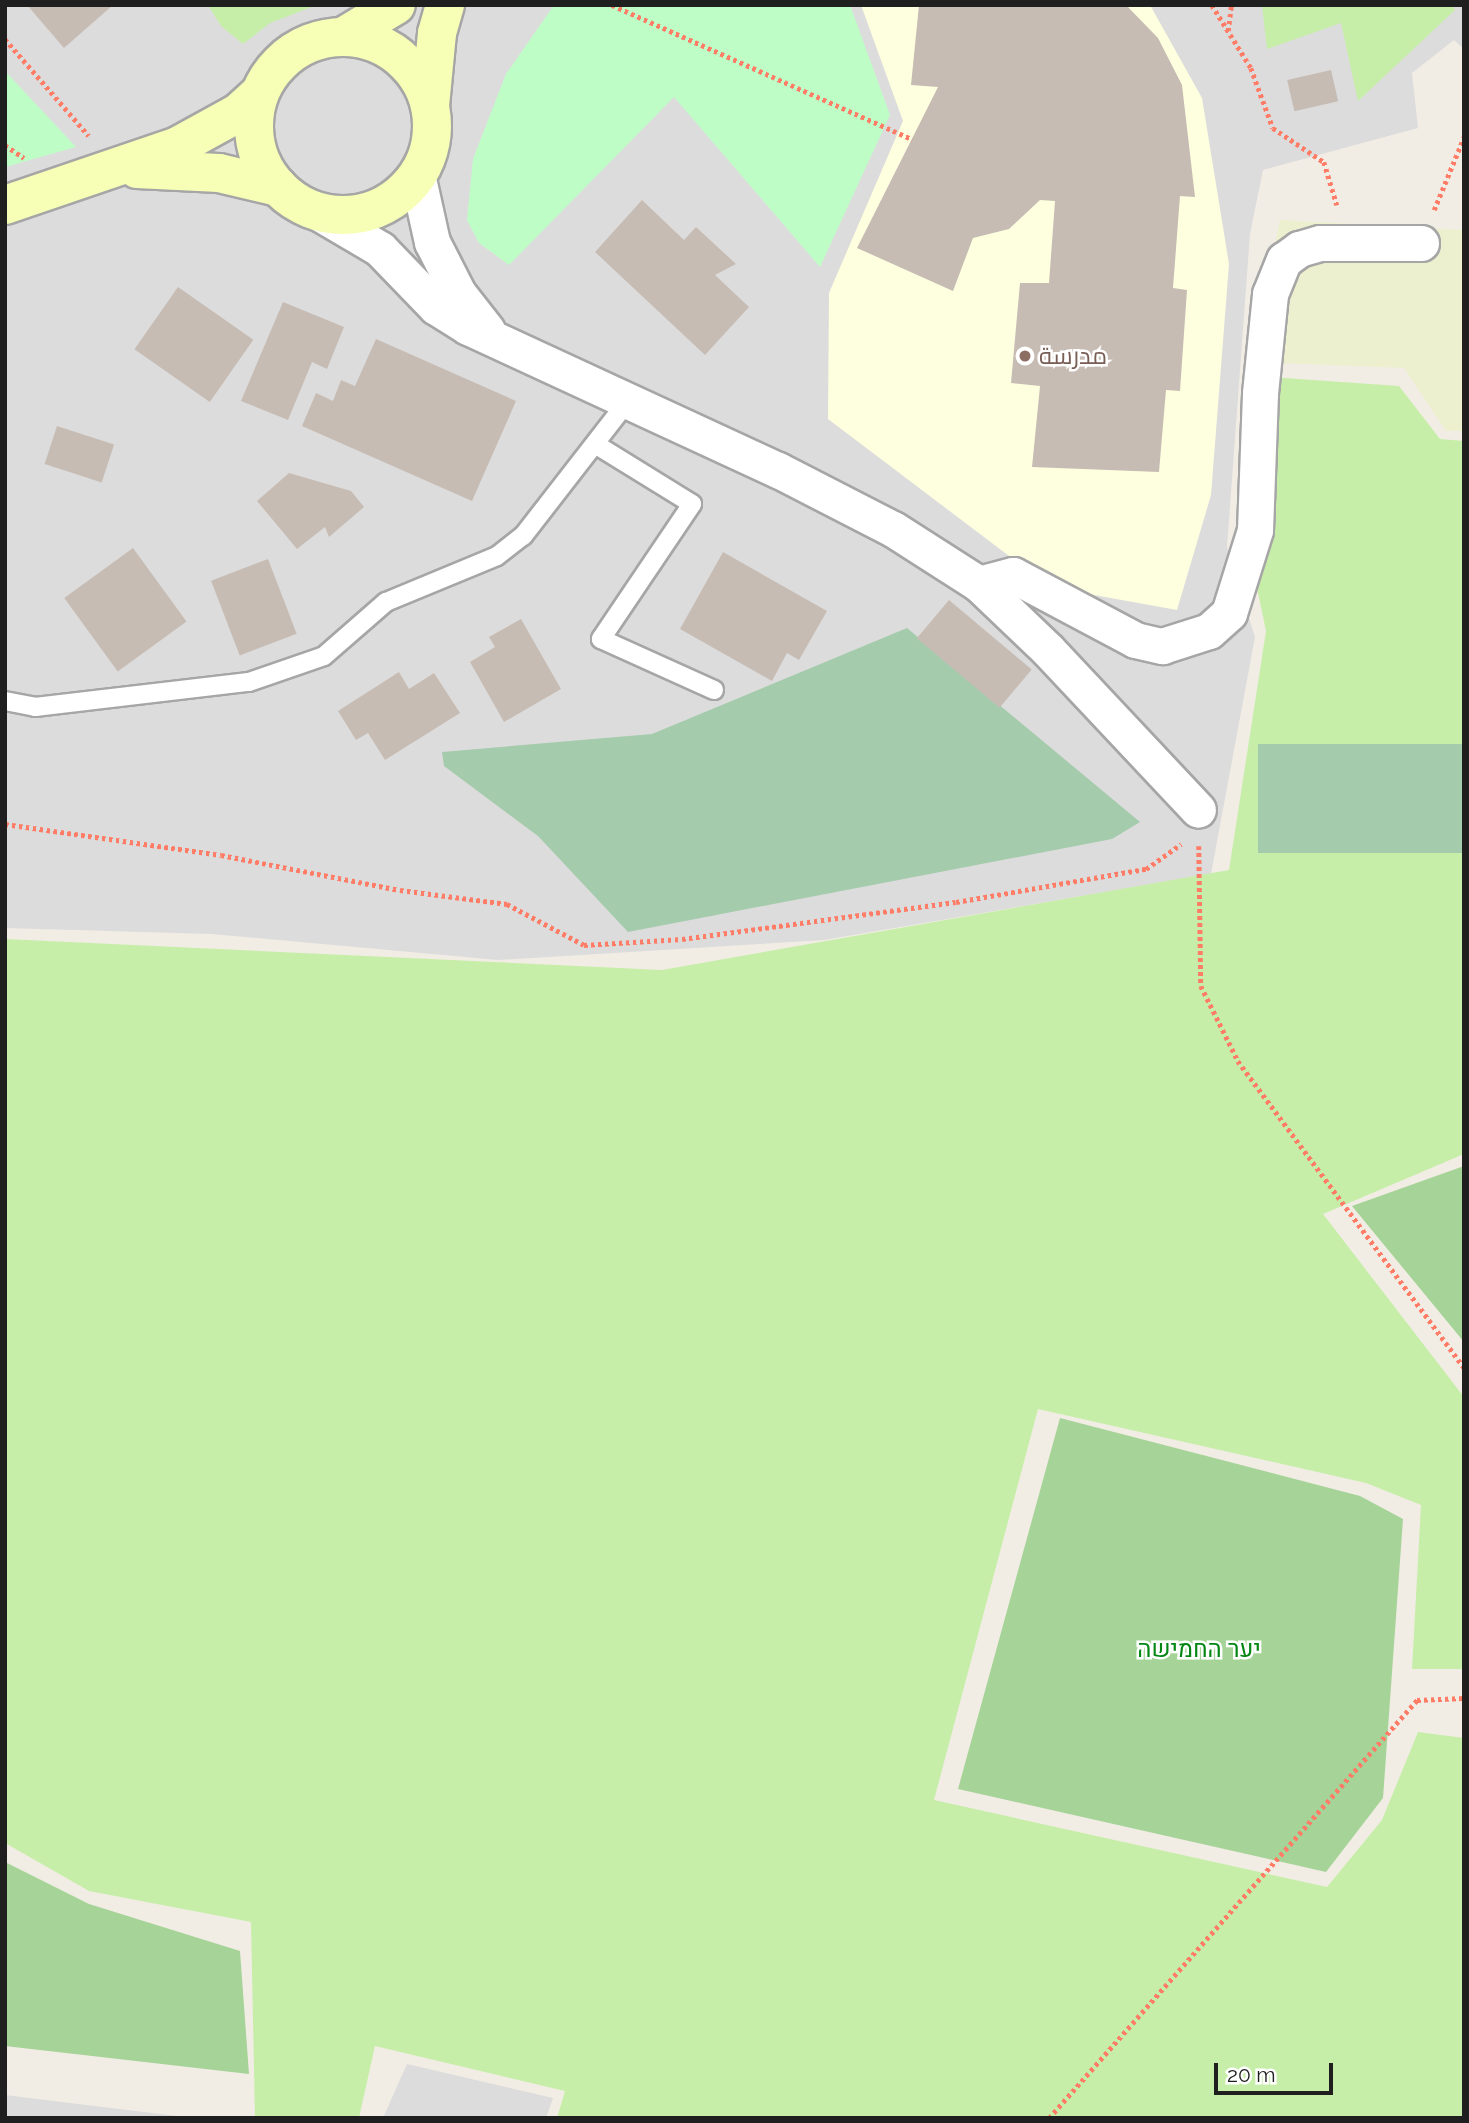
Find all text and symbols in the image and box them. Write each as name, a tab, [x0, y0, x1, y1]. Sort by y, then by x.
place label: مدرسة	[1039, 342, 1107, 370]
marker: مدرسة	[1017, 348, 1033, 364]
park label: יער החמישה	[1137, 1635, 1261, 1663]
scale bar	[1217, 2050, 1336, 2094]
text: 20 m	[1227, 2062, 1275, 2087]

